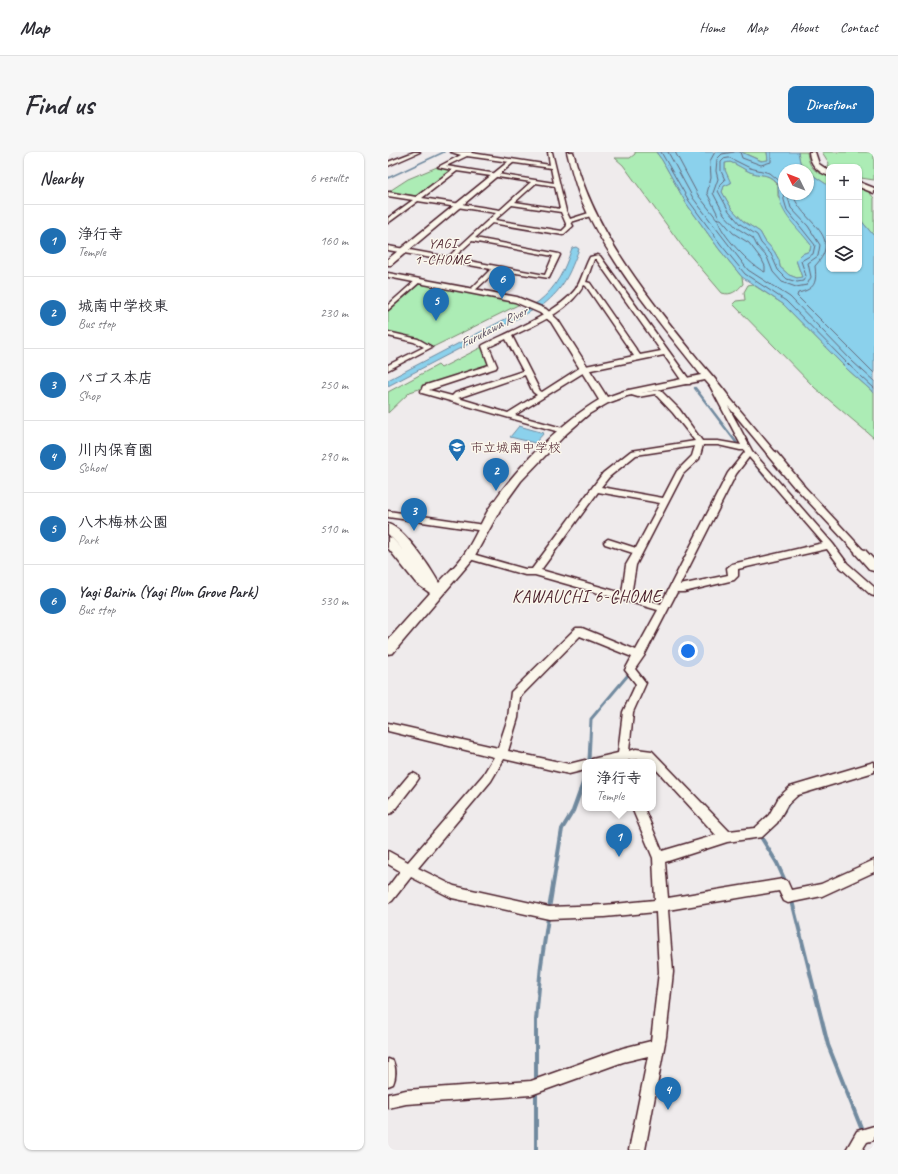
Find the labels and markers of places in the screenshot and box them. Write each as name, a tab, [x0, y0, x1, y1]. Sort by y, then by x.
pin: 6	[489, 266, 515, 299]
pin: 5	[423, 288, 449, 321]
school or university icon: 市立城南中学校	[447, 437, 467, 462]
place label: 市立城南中学校	[470, 440, 561, 456]
pin: 2	[483, 458, 509, 491]
pin: 3	[401, 498, 427, 531]
pin: 1	[606, 824, 632, 857]
pin: 4	[655, 1077, 681, 1110]

